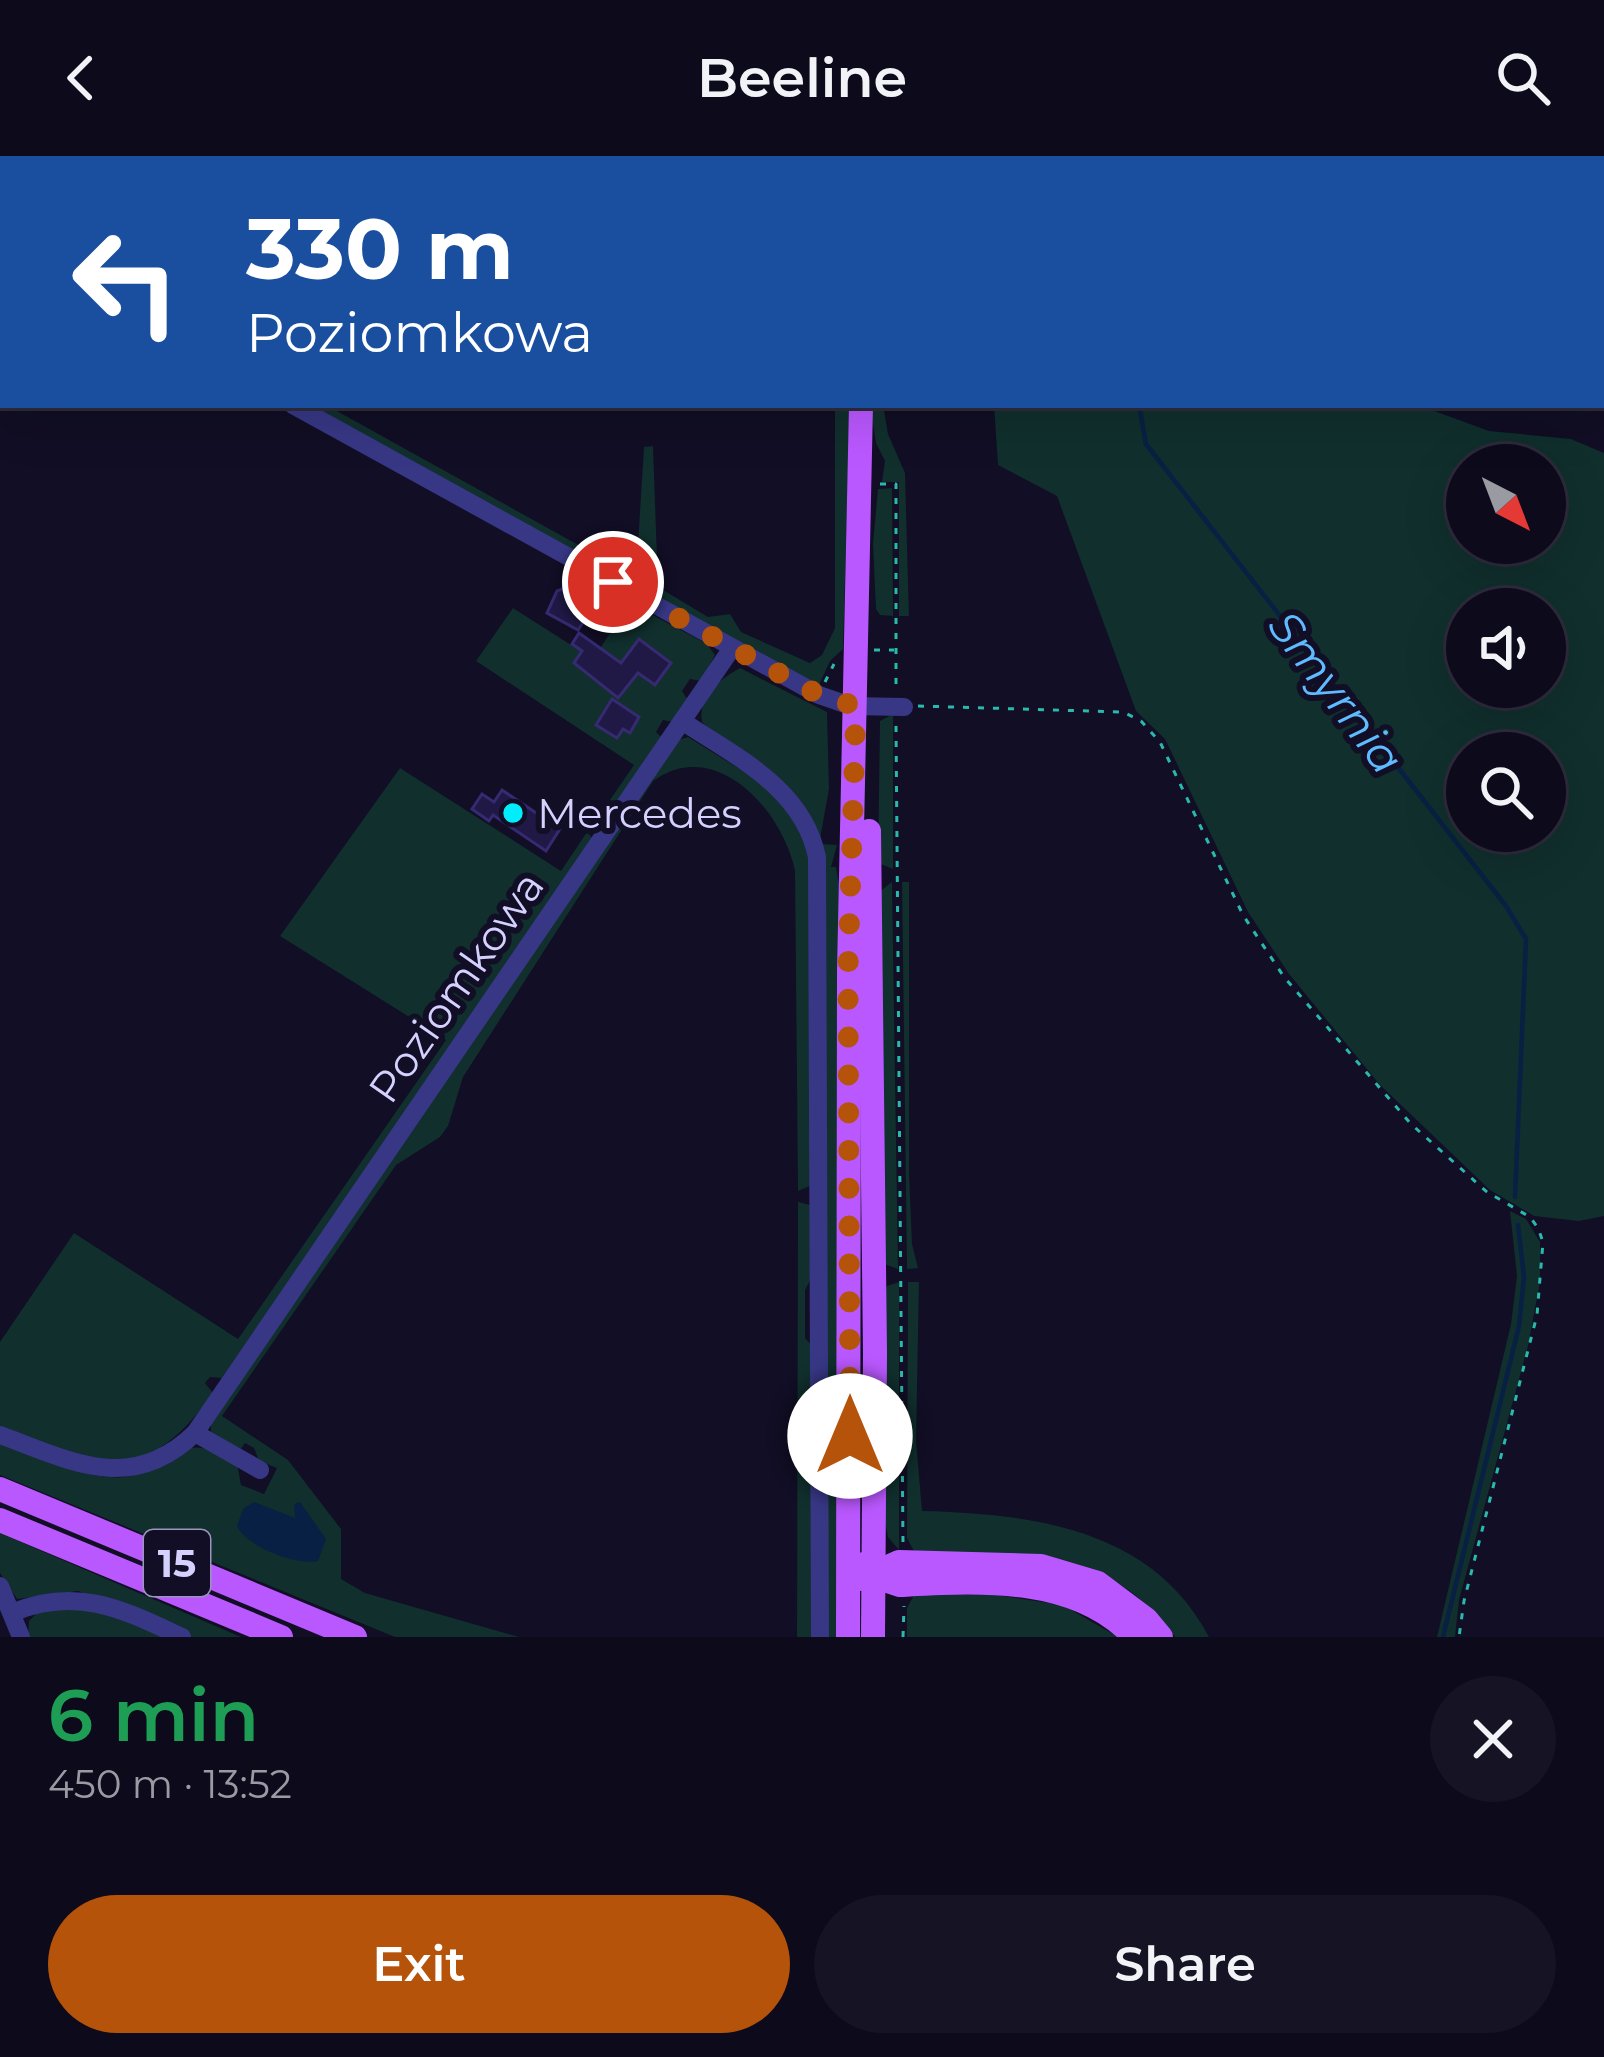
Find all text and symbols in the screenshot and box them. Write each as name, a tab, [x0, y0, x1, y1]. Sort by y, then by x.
icon: back	[48, 45, 114, 111]
text: Beeline	[697, 45, 907, 111]
icon: search	[1490, 45, 1556, 111]
text: 330 m	[246, 198, 514, 300]
icon: left	[48, 204, 204, 360]
text: Poziomkowa	[246, 300, 593, 366]
north arrow	[1446, 444, 1566, 564]
map controls	[1446, 444, 1566, 852]
pin	[562, 531, 664, 633]
icon: arrive	[580, 549, 646, 615]
button: sound	[1446, 588, 1566, 708]
water label: Smyrnia	[1257, 599, 1415, 784]
button: search	[1446, 732, 1566, 852]
place label: Mercedes	[537, 787, 742, 839]
marker: Mercedes	[500, 800, 526, 826]
street label: Poziomkowa	[357, 861, 555, 1113]
position arrow	[787, 1373, 913, 1499]
road number: 15	[144, 1530, 210, 1596]
text: 6 min	[48, 1671, 259, 1759]
button: close	[1430, 1676, 1556, 1802]
text: 450 m · 13:52	[48, 1760, 292, 1808]
button: Exit	[48, 1895, 790, 2033]
button: Share	[814, 1895, 1556, 2033]

